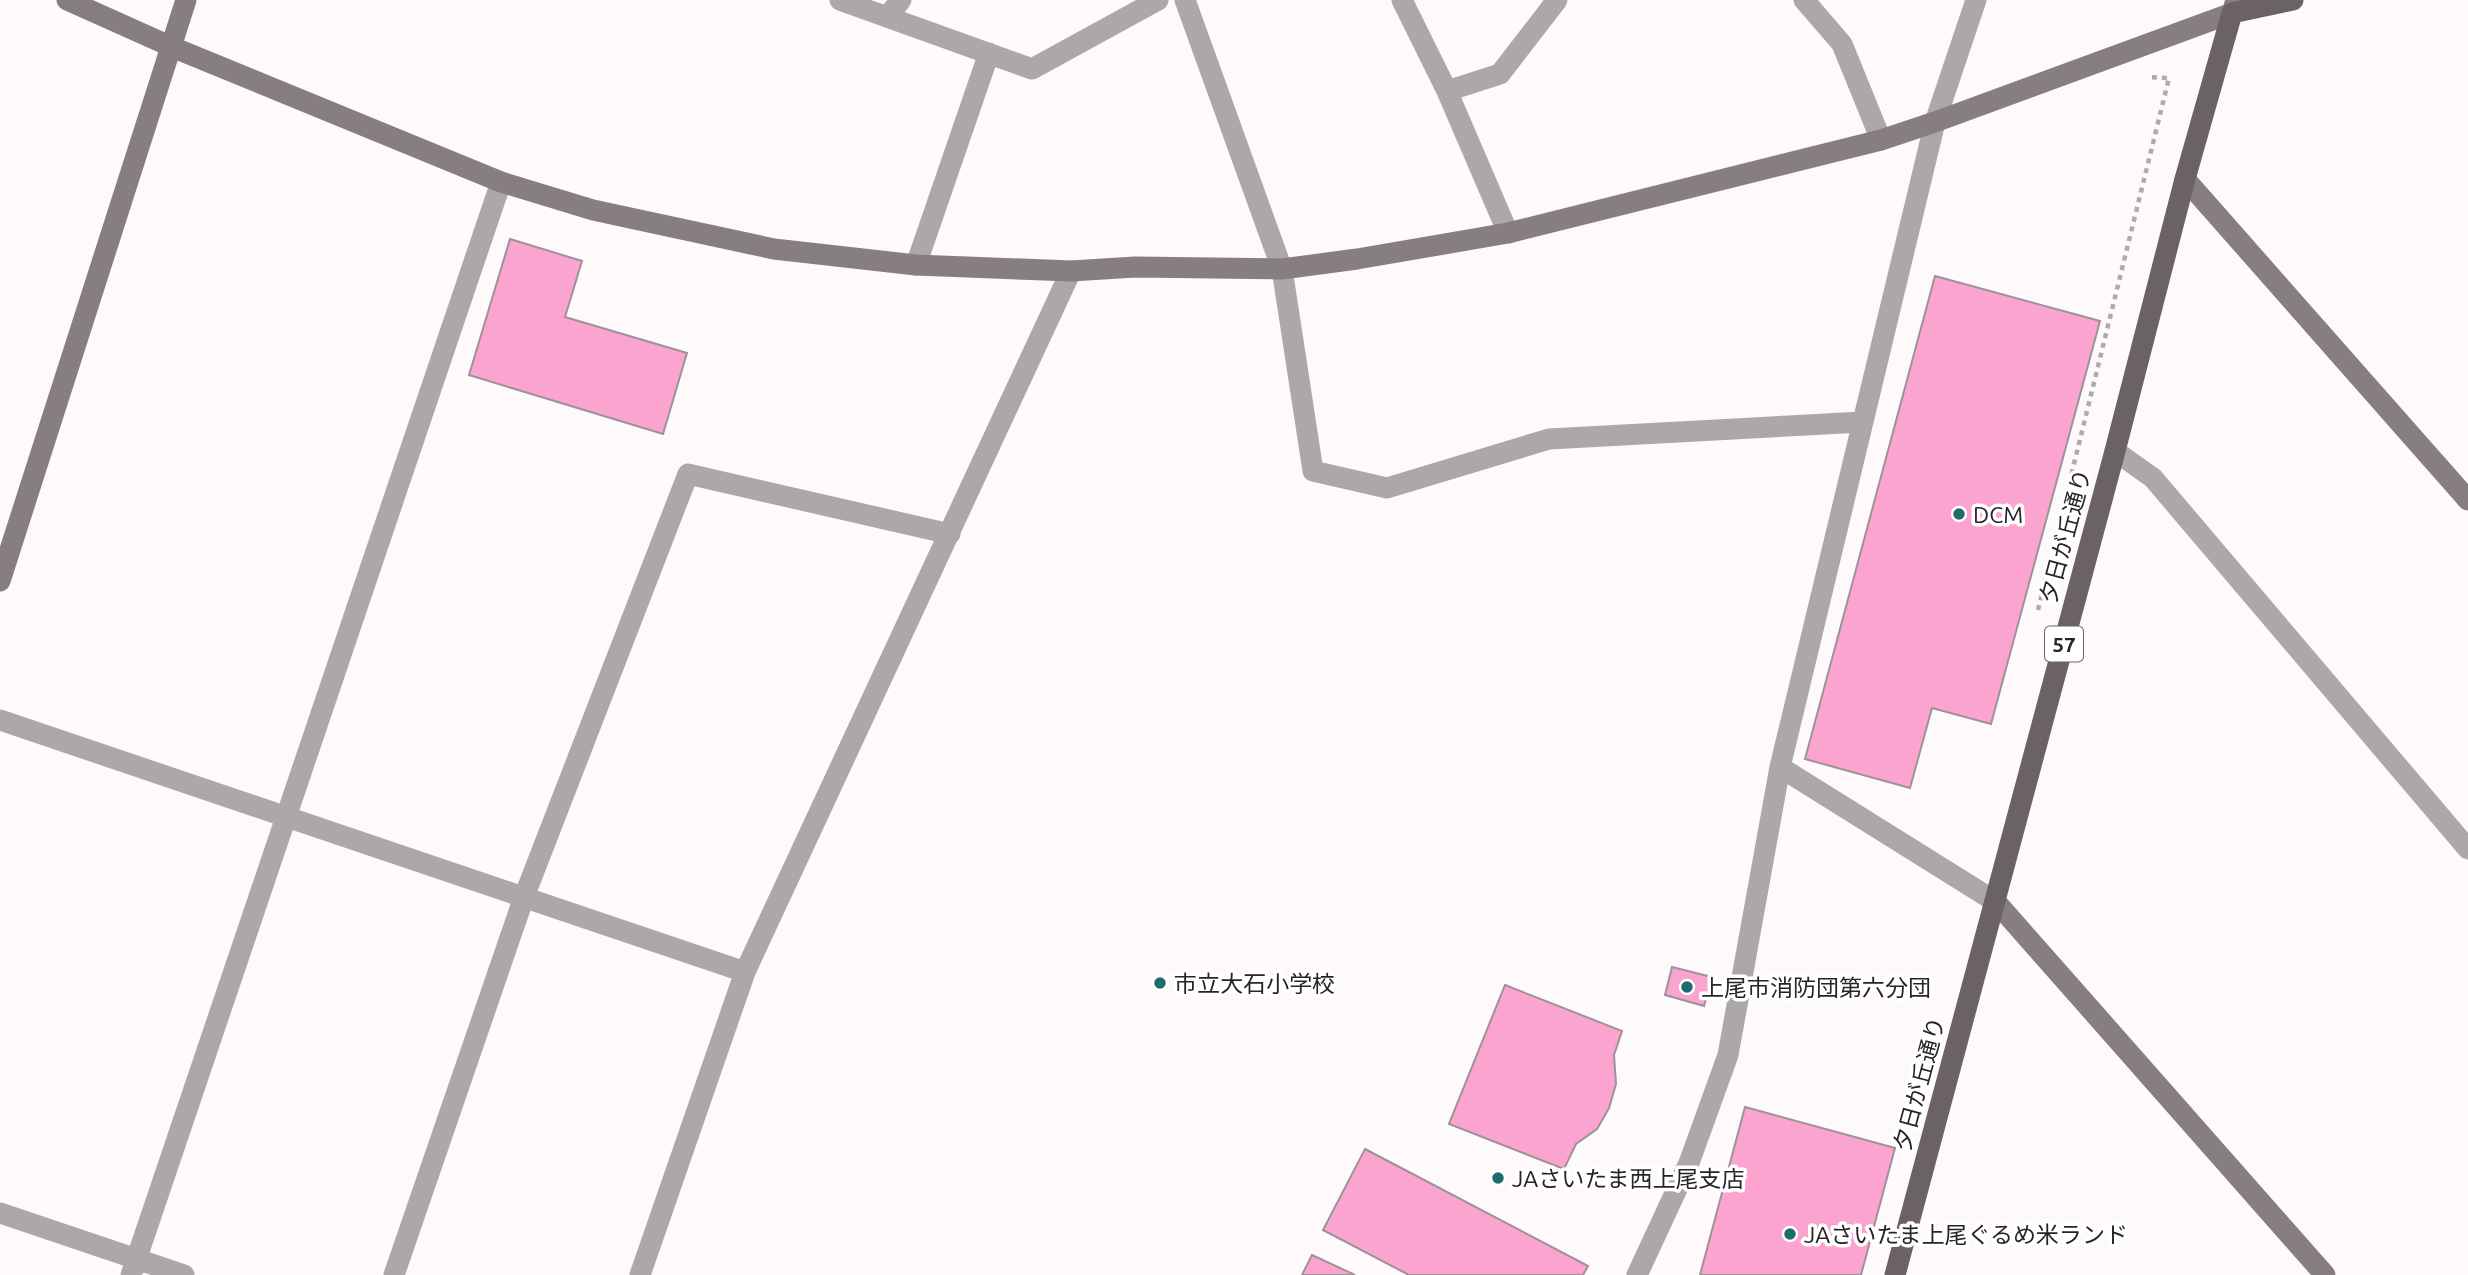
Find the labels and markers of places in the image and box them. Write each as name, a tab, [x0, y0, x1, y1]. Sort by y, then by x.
place label: DCM	[1973, 502, 2023, 527]
marker: DCM	[1951, 506, 1967, 522]
place label: 市立大石小学校	[1174, 971, 1335, 996]
marker: 市立大石小学校	[1152, 975, 1168, 991]
place label: 上尾市消防団第六分団	[1701, 975, 1931, 1000]
marker: 上尾市消防団第六分団	[1679, 979, 1695, 995]
place label: JAさいたま西上尾支店	[1512, 1166, 1745, 1191]
marker: JAさいたま西上尾支店	[1490, 1170, 1506, 1186]
place label: JAさいたま上尾ぐるめ米ランド	[1804, 1222, 2128, 1247]
marker: JAさいたま上尾ぐるめ米ランド	[1782, 1226, 1798, 1242]

